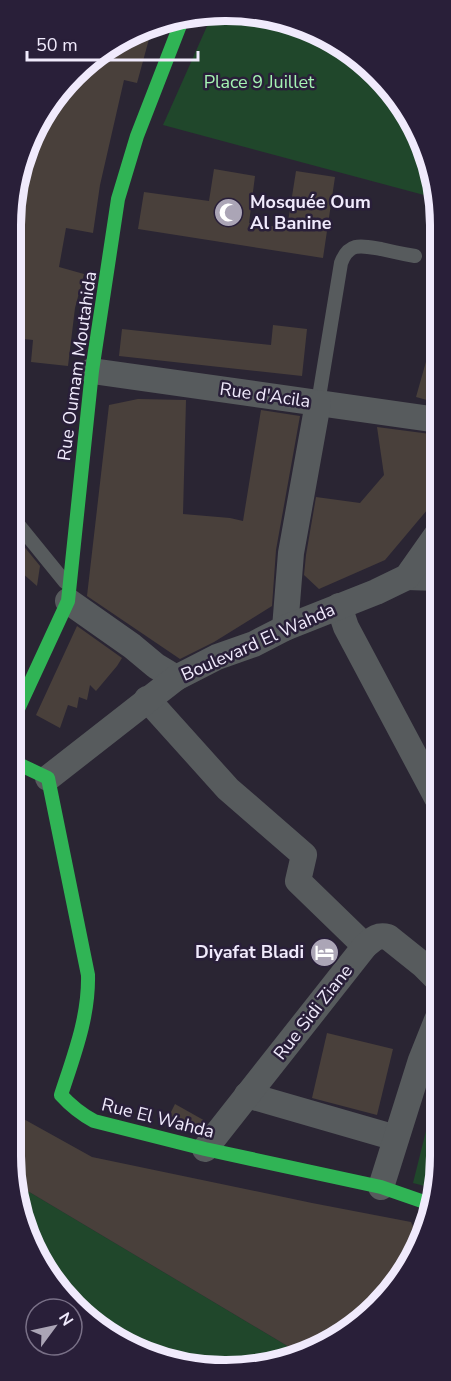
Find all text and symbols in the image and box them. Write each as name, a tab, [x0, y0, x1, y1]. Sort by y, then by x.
scale bar	[27, 24, 198, 62]
text: 50 m	[36, 33, 78, 57]
park label: Place 9 Juillet	[204, 70, 315, 94]
place label: Mosquée Oum Al Banine	[250, 190, 371, 235]
mosque icon: Mosquée Oum Al Banine	[213, 196, 245, 228]
street label: Rue Oumam Moutahida	[52, 270, 102, 462]
street label: Rue d'Acila	[218, 377, 312, 413]
street label: Boulevard El Wahda	[177, 597, 339, 687]
hotel icon: Diyafat Bladi	[309, 936, 341, 968]
place label: Diyafat Bladi	[195, 940, 304, 964]
street label: Rue Sidi Ziane	[268, 959, 358, 1065]
street label: Rue El Wahda	[99, 1092, 217, 1144]
north arrow	[24, 1297, 84, 1357]
text: N	[53, 1308, 78, 1330]

